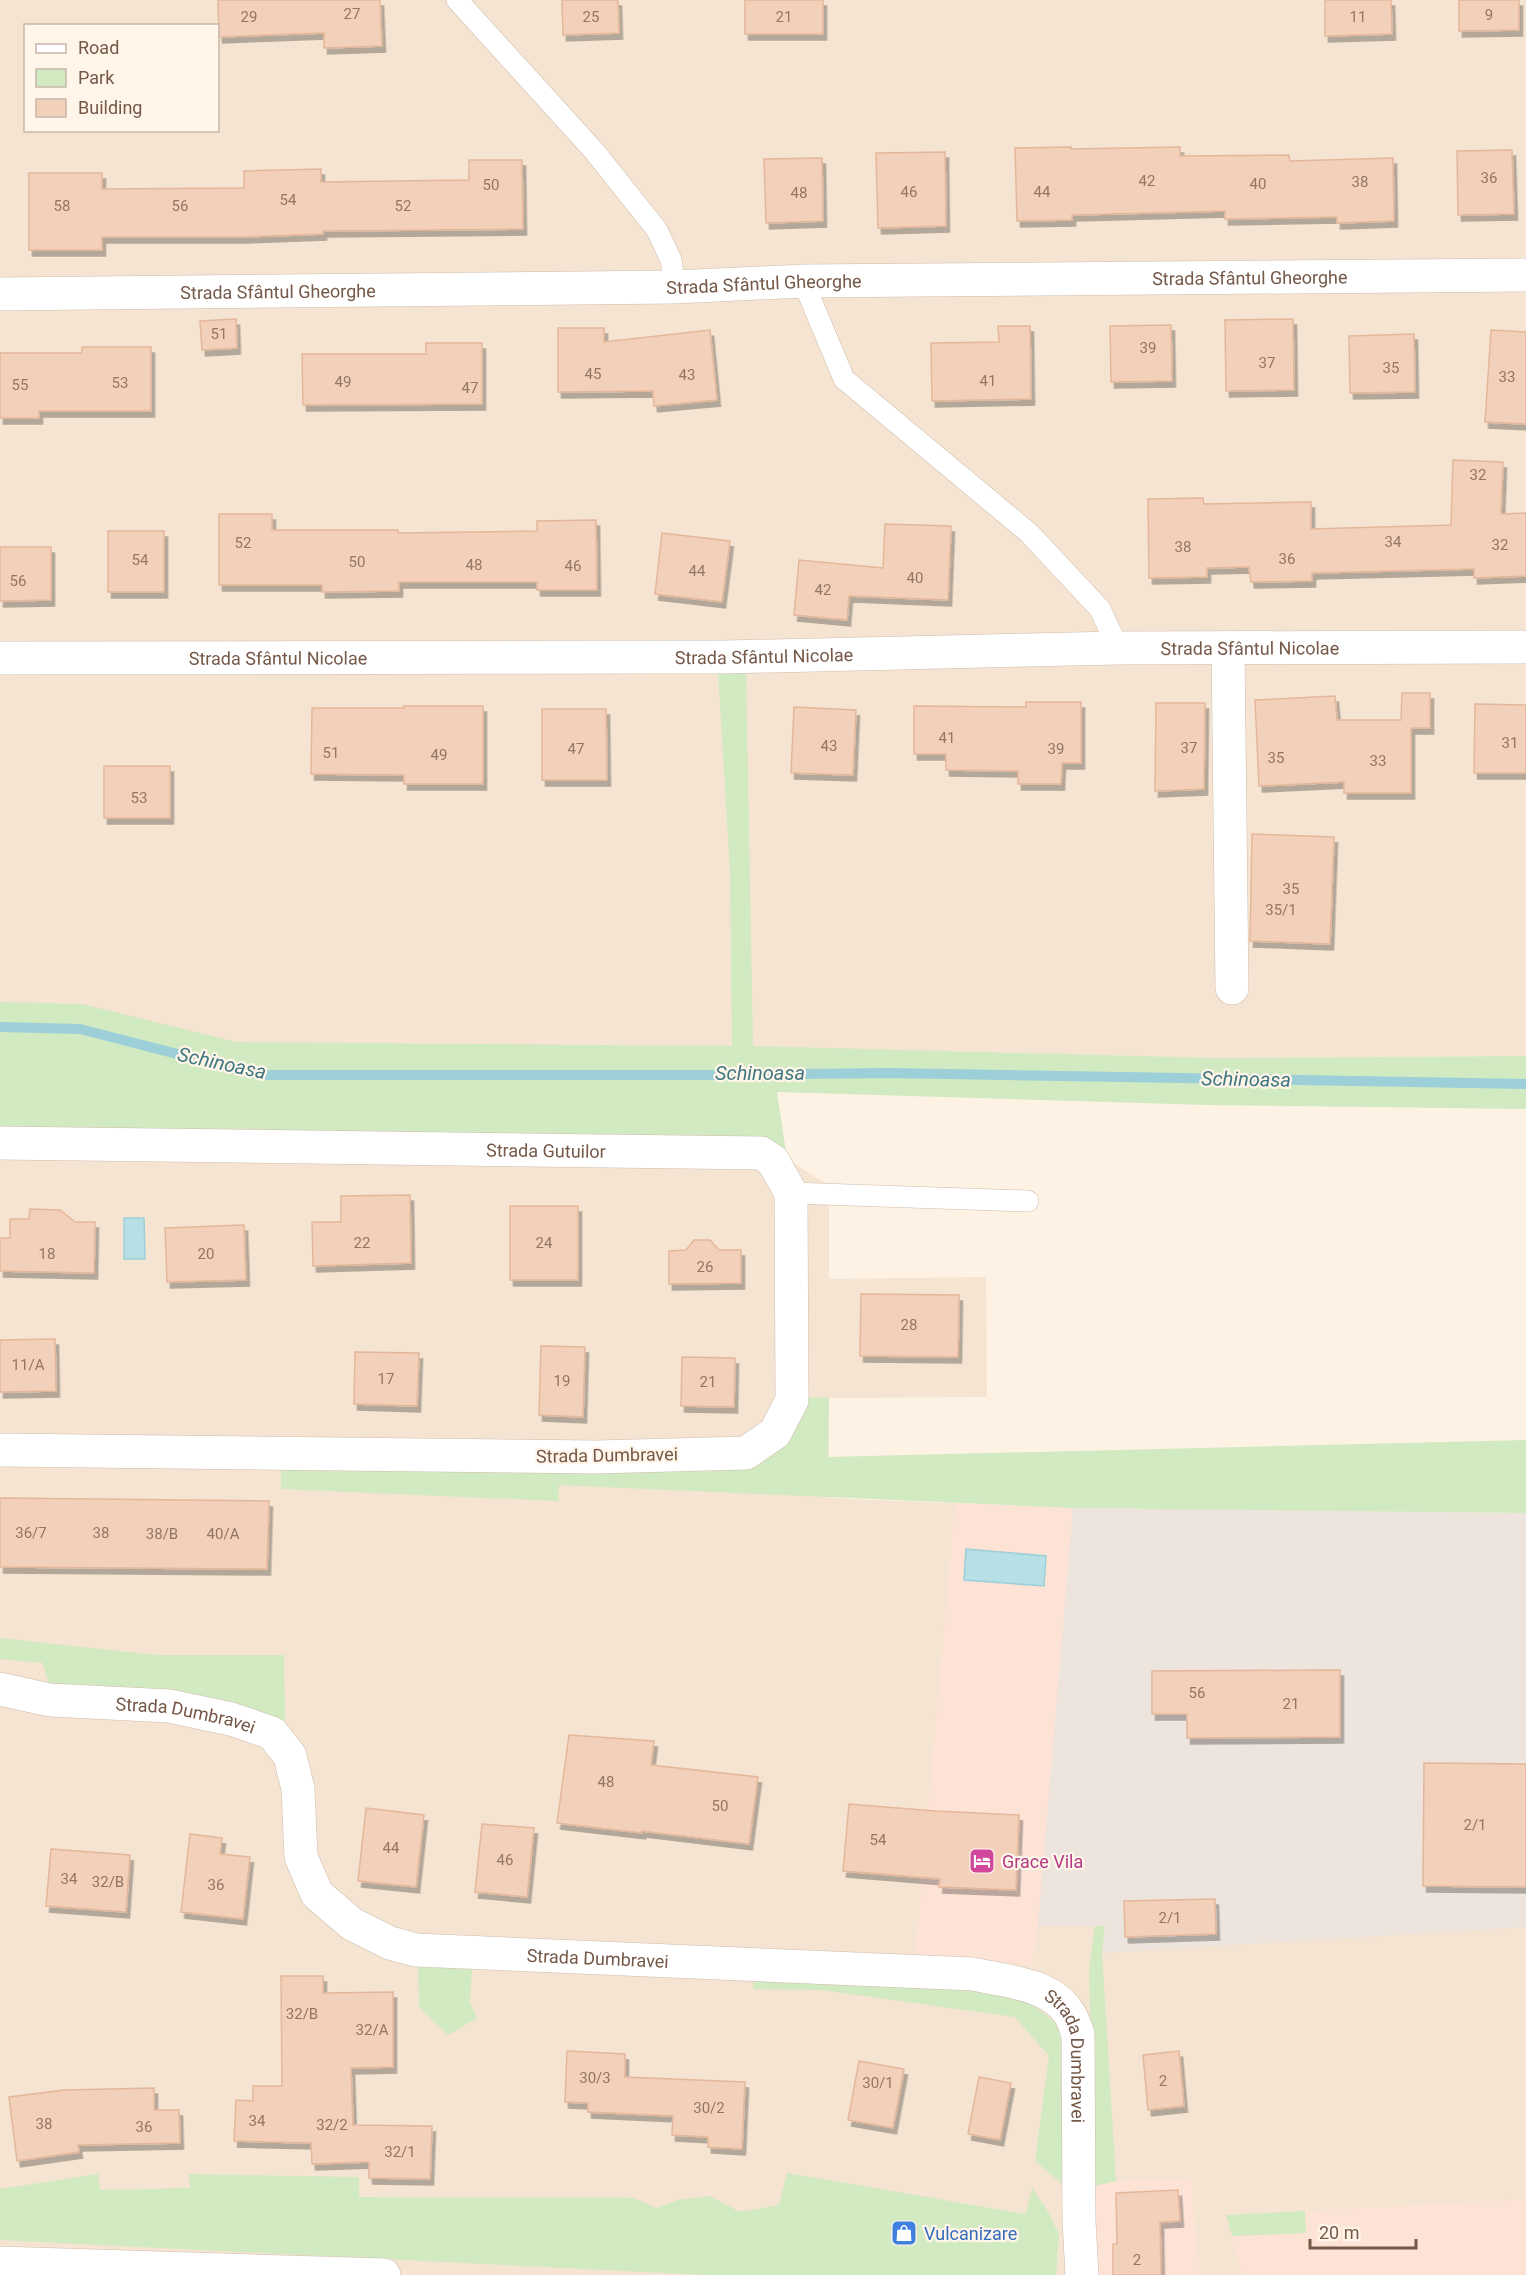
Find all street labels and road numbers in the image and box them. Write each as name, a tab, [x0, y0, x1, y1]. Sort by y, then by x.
street label: Strada Sfântul Gheorghe	[1152, 266, 1348, 289]
street label: Strada Sfântul Gheorghe	[666, 270, 862, 298]
street label: Strada Sfântul Gheorghe	[180, 280, 376, 303]
street label: Strada Sfântul Nicolae	[1161, 637, 1339, 658]
street label: Strada Sfântul Nicolae	[675, 644, 854, 668]
street label: Strada Sfântul Nicolae	[189, 647, 367, 668]
street label: Strada Gutuilor	[486, 1139, 606, 1161]
street label: Strada Dumbravei	[536, 1443, 678, 1467]
street label: Strada Dumbravei	[115, 1693, 258, 1737]
street label: Strada Dumbravei	[526, 1944, 669, 1971]
street label: Strada Dumbravei	[1041, 1984, 1089, 2123]

